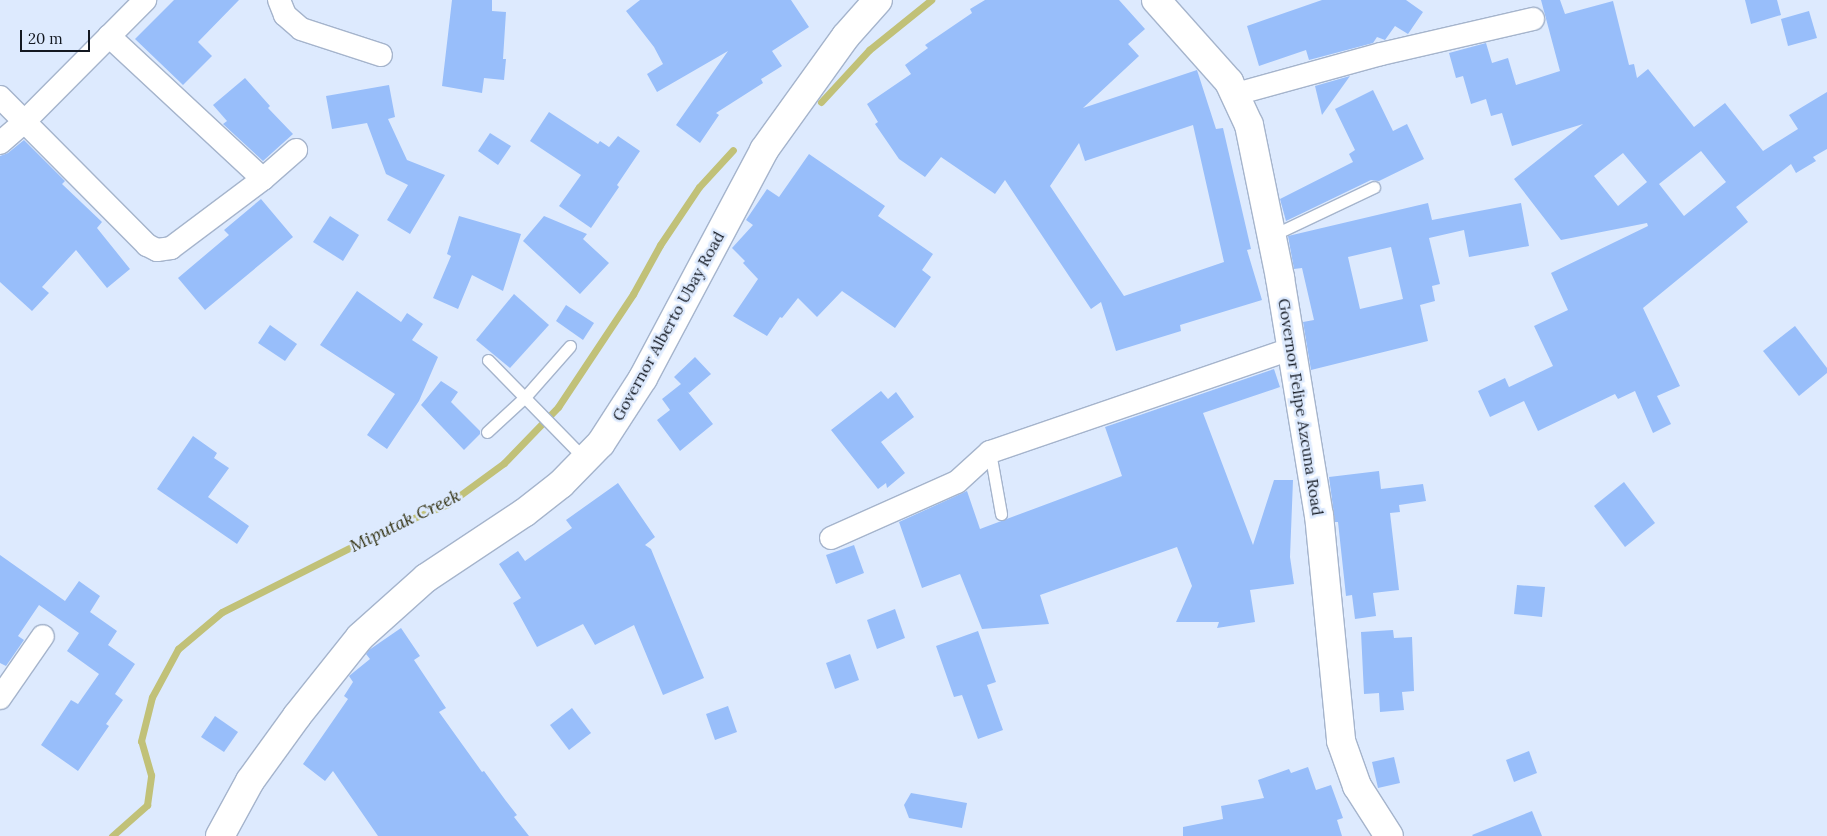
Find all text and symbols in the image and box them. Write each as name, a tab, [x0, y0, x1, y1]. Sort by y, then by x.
scale bar	[22, 20, 92, 52]
text: 20 m	[28, 29, 63, 48]
street label: Governor Alberto Ubay Road	[608, 228, 728, 424]
street label: Governor Felipe Azcuna Road	[1274, 297, 1328, 517]
water label: Miputak Creek	[346, 485, 464, 557]

